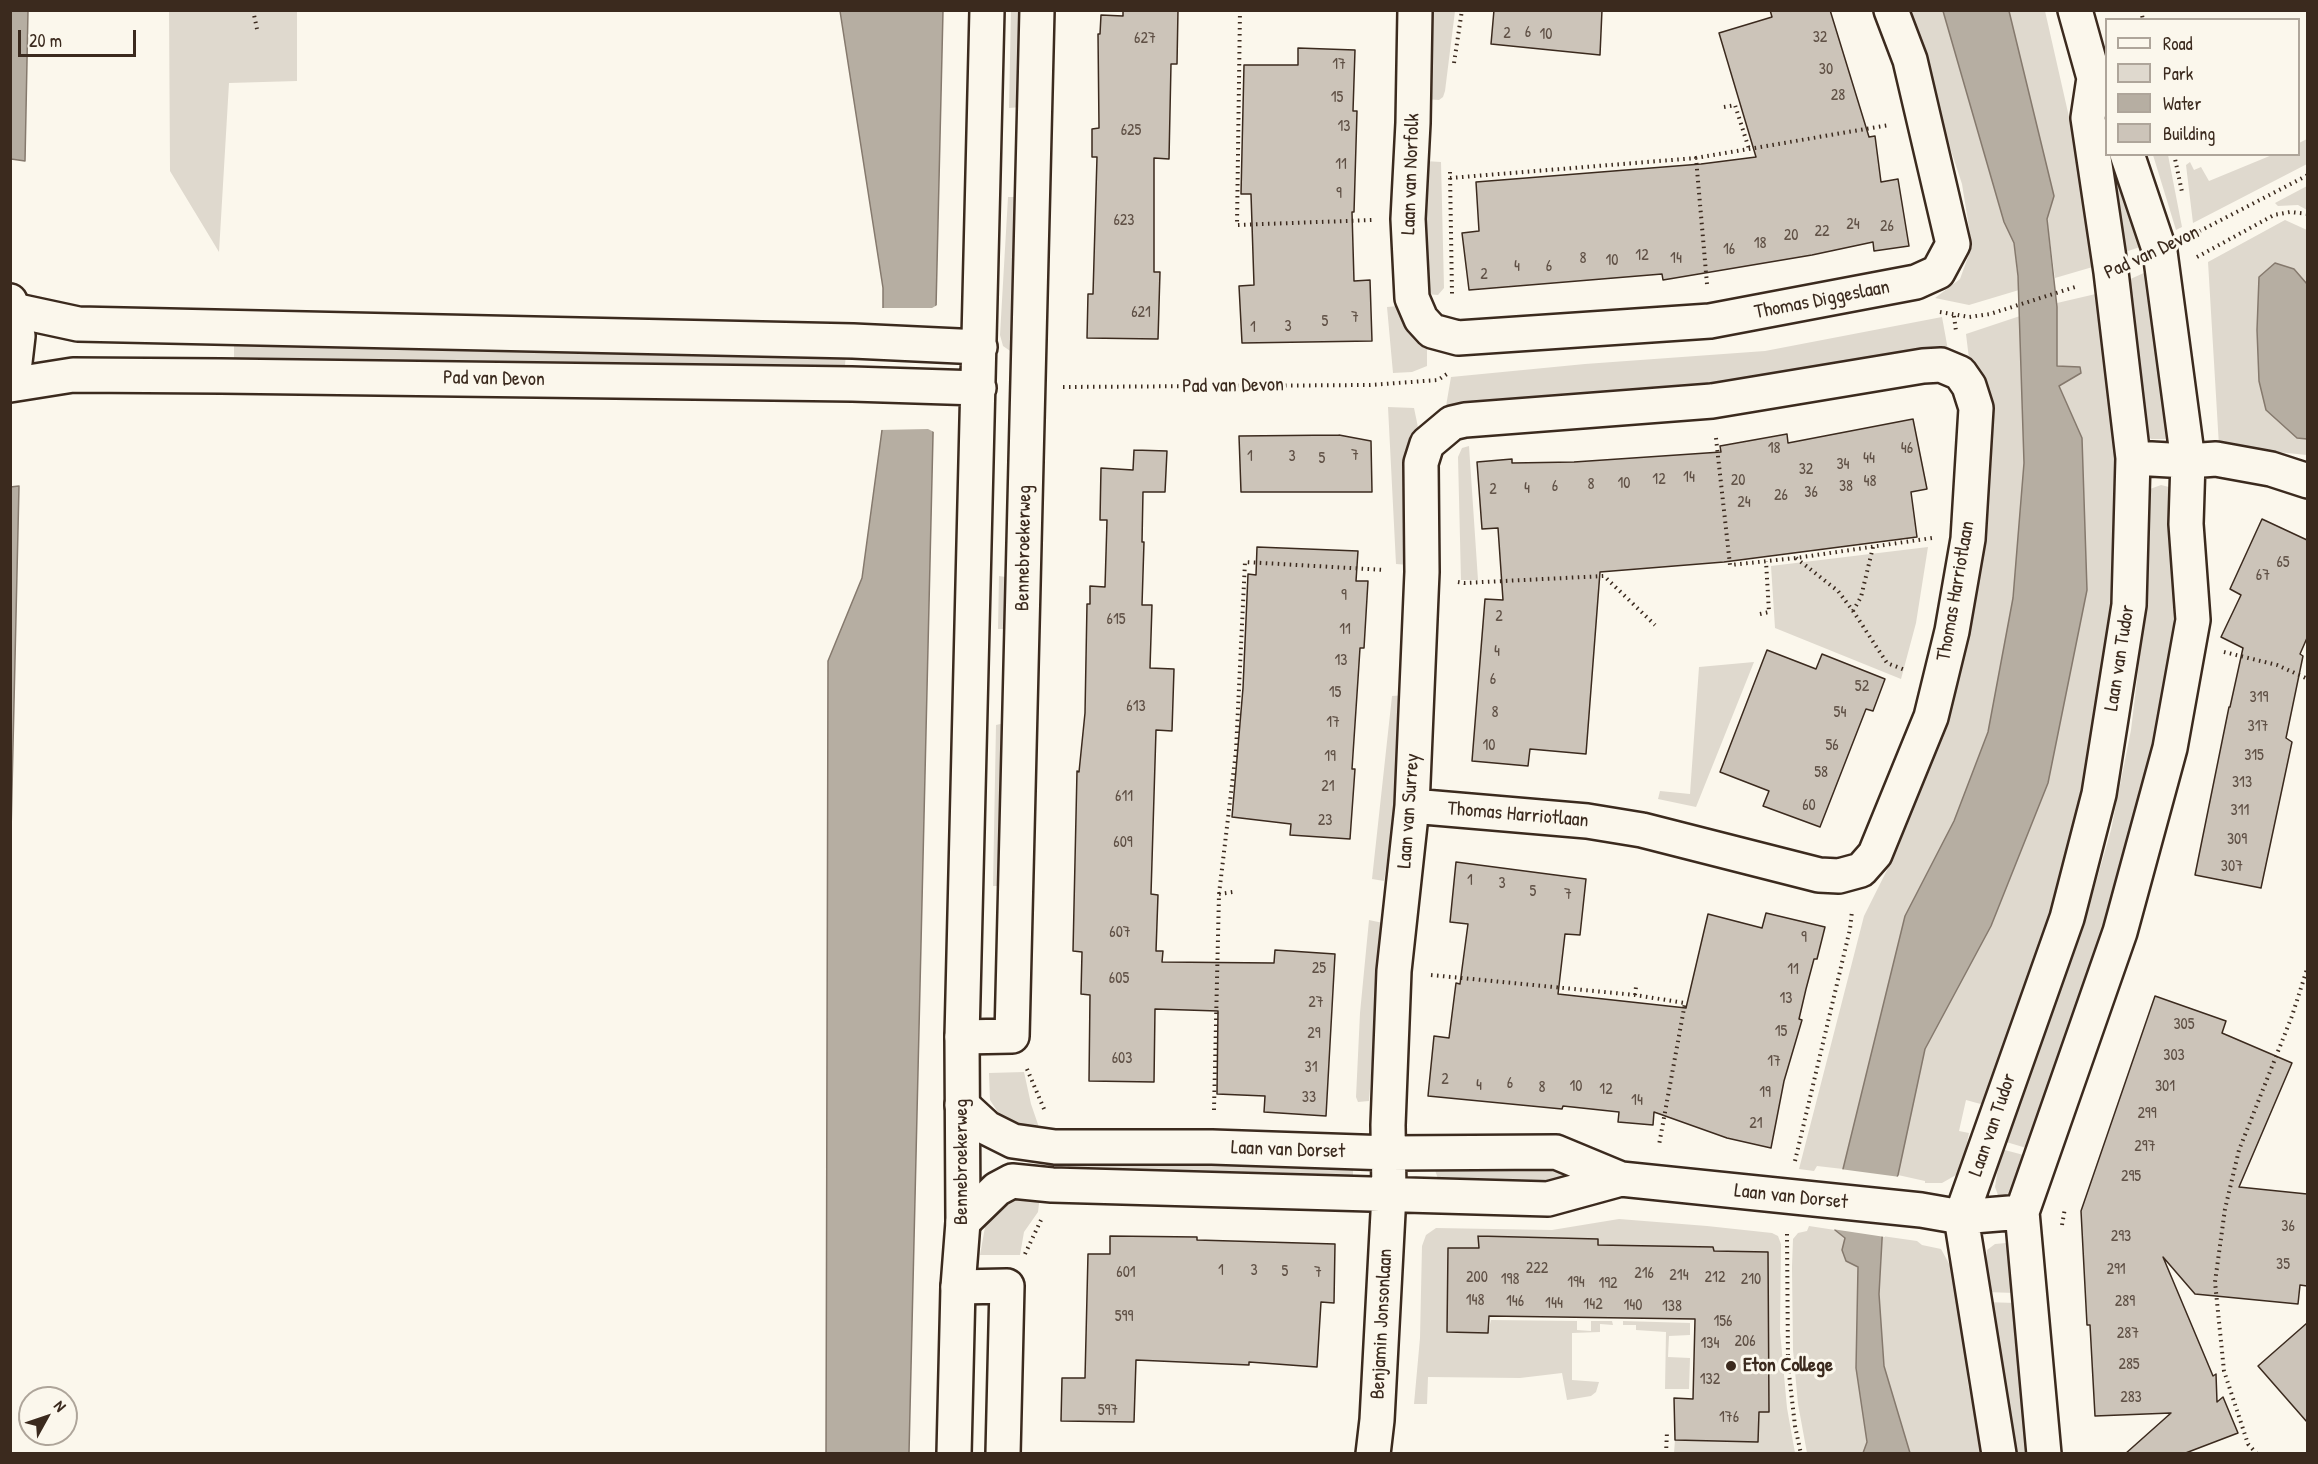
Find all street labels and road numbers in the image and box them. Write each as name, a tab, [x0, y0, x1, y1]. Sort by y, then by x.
street label: Laan van Norfolk	[1397, 113, 1425, 235]
street label: Pad van Devon	[2101, 221, 2203, 285]
street label: Thomas Diggeslaan	[1752, 275, 1892, 325]
street label: Pad van Devon	[443, 366, 545, 392]
street label: Pad van Devon	[1182, 373, 1284, 399]
street label: Bennebroekerweg	[1011, 485, 1037, 611]
street label: Thomas Harriotlaan	[1932, 519, 1980, 663]
street label: Laan van Tudor	[2100, 603, 2140, 713]
street label: Laan van Surrey	[1393, 753, 1425, 869]
street label: Thomas Harriotlaan	[1446, 797, 1590, 833]
street label: Laan van Tudor	[1964, 1070, 2022, 1180]
street label: Bennebroekerweg	[950, 1099, 974, 1225]
street label: Laan van Dorset	[1231, 1136, 1345, 1164]
street label: Laan van Dorset	[1733, 1179, 1849, 1215]
street label: Benjamin Jonsonlaan	[1366, 1248, 1398, 1400]

